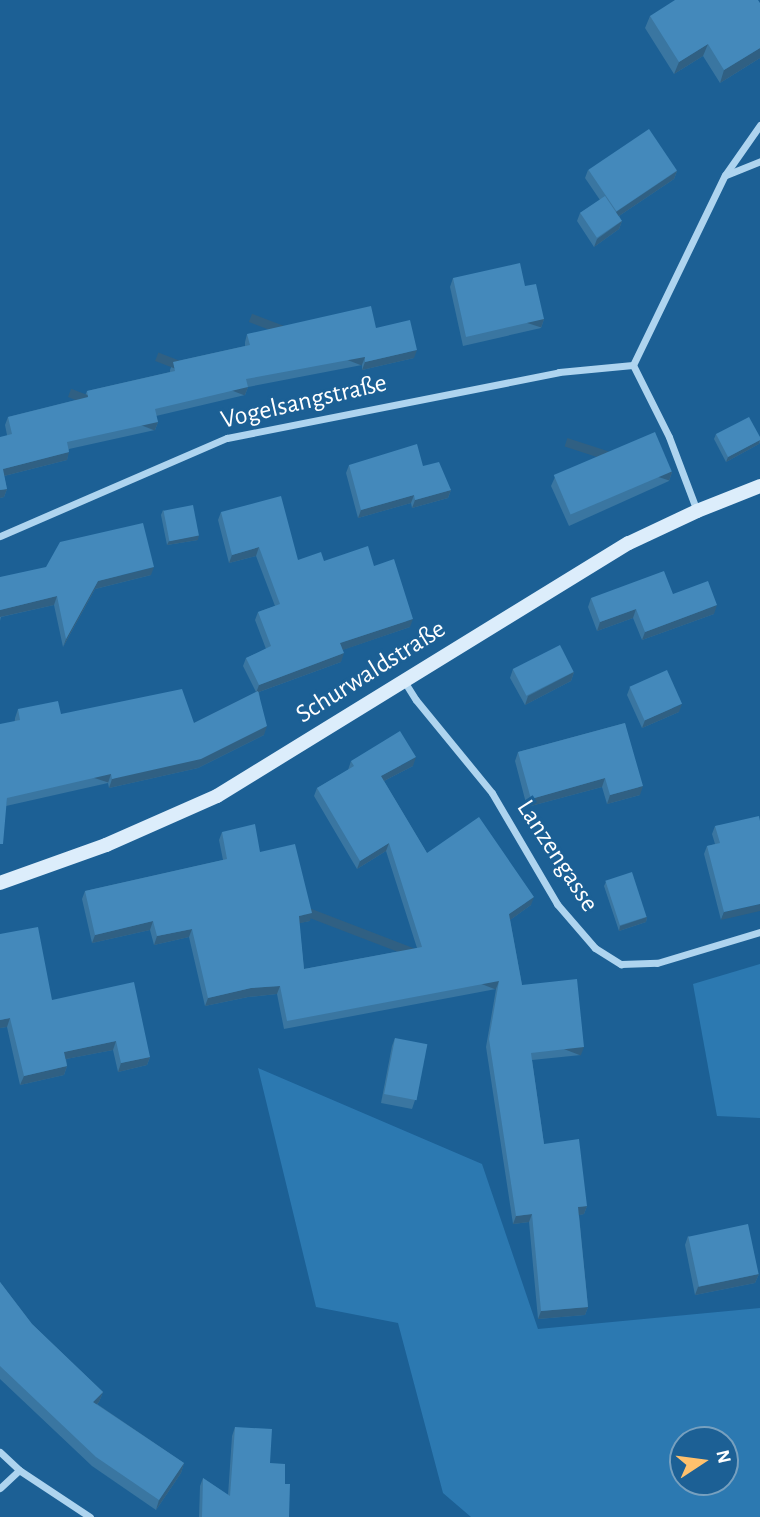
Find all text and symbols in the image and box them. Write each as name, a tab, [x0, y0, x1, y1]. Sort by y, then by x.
street label: Vogelsangstraße	[218, 368, 390, 436]
street label: Schurwaldstraße	[290, 614, 452, 730]
street label: Lanzengasse	[509, 794, 605, 918]
north arrow	[669, 1426, 739, 1496]
text: N	[712, 1448, 734, 1465]

